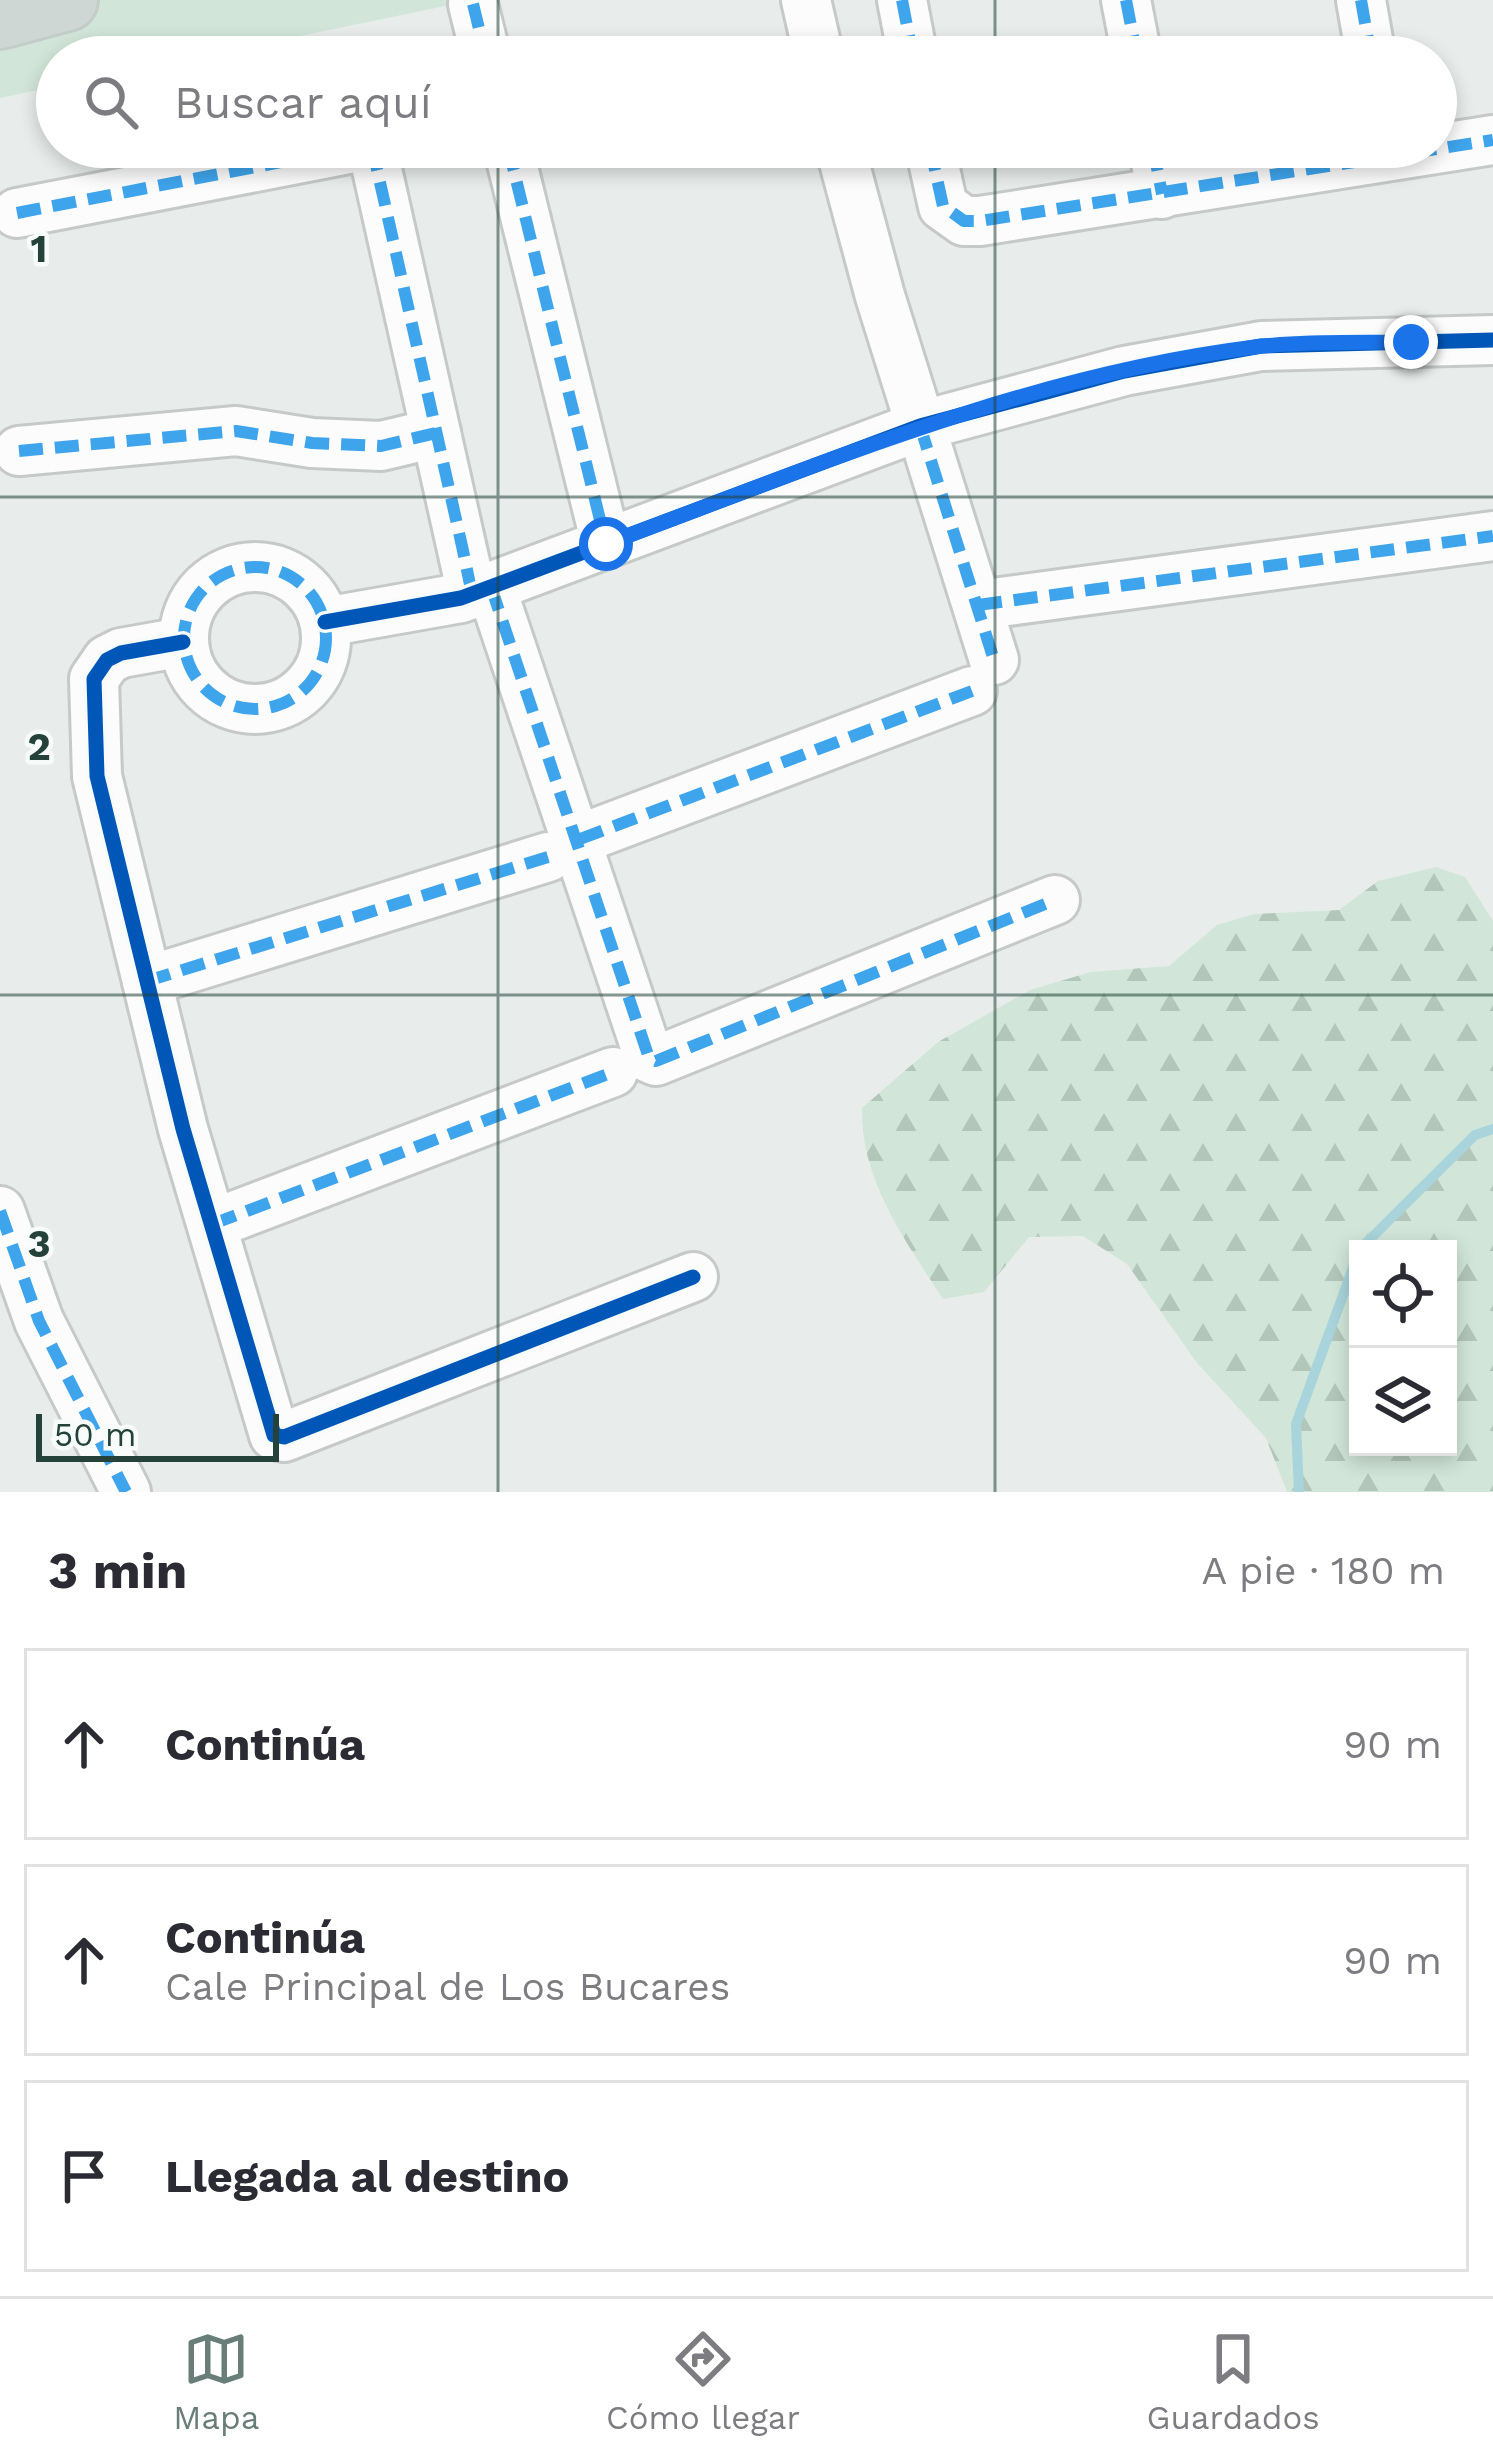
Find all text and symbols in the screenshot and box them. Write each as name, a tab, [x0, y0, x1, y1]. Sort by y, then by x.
search box	[36, 36, 1457, 168]
icon: search	[78, 69, 144, 135]
text: Buscar aquí	[174, 76, 432, 129]
text: 1	[31, 226, 47, 271]
route end	[1384, 315, 1438, 369]
route start	[579, 517, 633, 571]
text: 2	[27, 724, 51, 769]
text: 3	[27, 1221, 51, 1266]
map controls	[1349, 1240, 1457, 1456]
button: locate	[1349, 1240, 1457, 1348]
button: layers	[1349, 1348, 1457, 1456]
scale bar	[36, 1408, 279, 1461]
text: 50 m	[54, 1415, 136, 1454]
text: 3 min	[48, 1541, 187, 1600]
text: A pie · 180 m	[1202, 1548, 1445, 1593]
icon: ahead	[51, 1711, 117, 1777]
text: Continúa	[165, 1718, 365, 1771]
text: 90 m	[1343, 1722, 1442, 1767]
text: Continúa	[165, 1911, 365, 1964]
icon: ahead	[51, 1927, 117, 1993]
text: 90 m	[1343, 1938, 1442, 1983]
text: Cale Principal de Los Bucares	[165, 1964, 730, 2009]
icon: arrive	[51, 2143, 117, 2209]
text: Llegada al destino	[165, 2150, 570, 2203]
tab: Mapa	[173, 2326, 259, 2437]
tab: Cómo llegar	[606, 2326, 800, 2437]
tab: Guardados	[1147, 2326, 1320, 2437]

